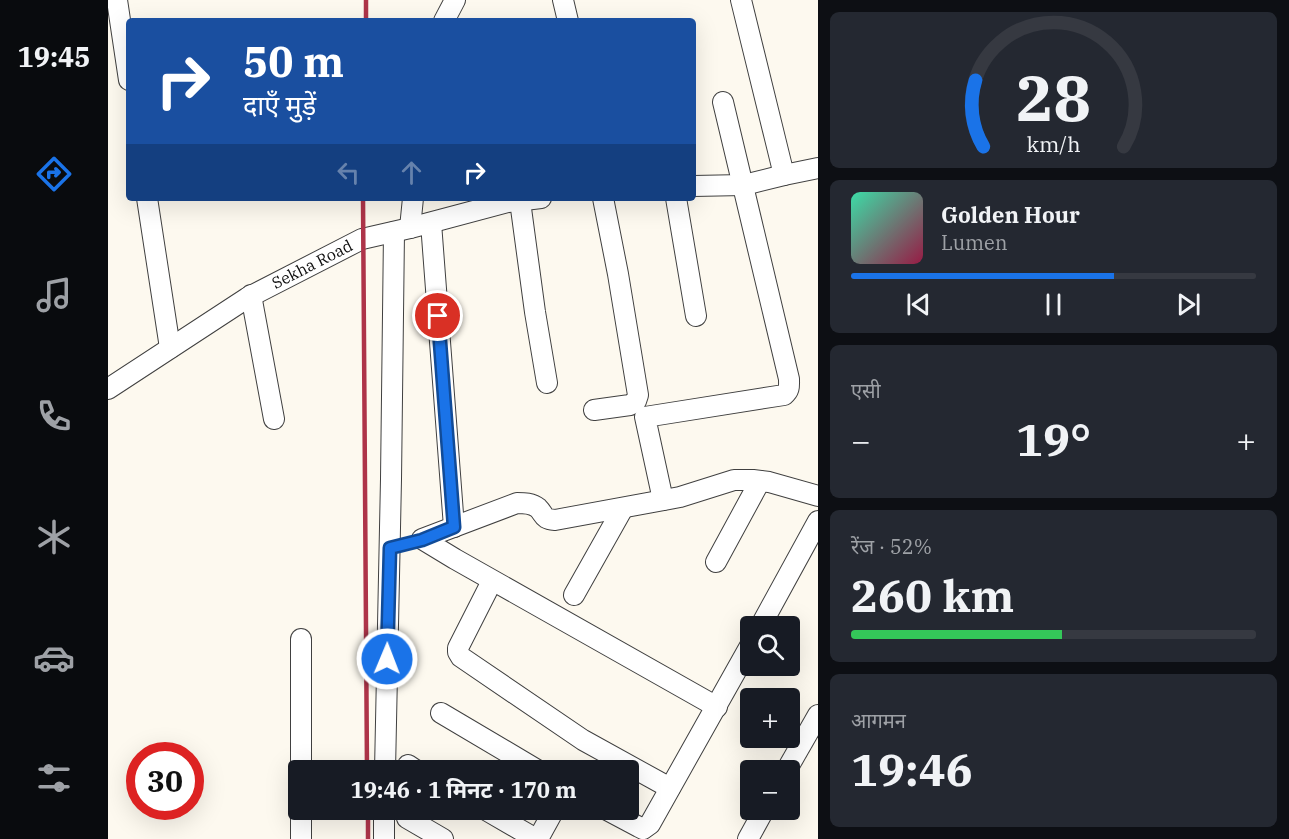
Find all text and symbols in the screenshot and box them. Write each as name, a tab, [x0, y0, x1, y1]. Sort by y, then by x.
text: 50 m	[243, 34, 344, 89]
text: 19:45	[18, 39, 90, 74]
icon: right	[144, 42, 222, 120]
text: 28	[1016, 57, 1091, 138]
text: दाएँ मुड़ें	[243, 87, 316, 122]
text: km/h	[1026, 130, 1081, 158]
icon: directions	[33, 153, 75, 195]
icon: left	[332, 156, 365, 189]
icon: ahead	[395, 156, 428, 189]
icon: right	[458, 156, 491, 189]
text: Golden Hour	[941, 200, 1080, 229]
text: Lumen	[941, 229, 1008, 256]
street label: Sekha Road	[268, 235, 356, 293]
icon: music	[33, 274, 75, 316]
icon: previous	[902, 288, 935, 321]
icon: pause	[1037, 288, 1070, 321]
icon: next	[1172, 288, 1205, 321]
pin	[412, 290, 463, 341]
icon: arrive	[421, 299, 454, 332]
text: एसी	[851, 377, 881, 404]
icon: phone	[33, 395, 75, 437]
text: 19°	[1016, 410, 1091, 468]
text: −	[851, 419, 871, 462]
text: +	[1236, 419, 1256, 462]
icon: climate	[33, 516, 75, 558]
text: रेंज · 52%	[851, 533, 932, 560]
text: 260 km	[851, 566, 1014, 624]
map controls	[740, 616, 800, 820]
button: search	[740, 616, 800, 676]
position arrow	[355, 627, 419, 691]
icon: car	[33, 637, 75, 679]
button: +	[740, 688, 800, 748]
text: आगमन	[851, 707, 906, 734]
text: 19:46	[851, 740, 973, 798]
speed limit sign: 30	[126, 742, 204, 820]
icon: filters	[33, 757, 75, 799]
button: −	[740, 760, 800, 820]
text: 19:46 · 1 मिनट · 170 m	[350, 775, 577, 804]

